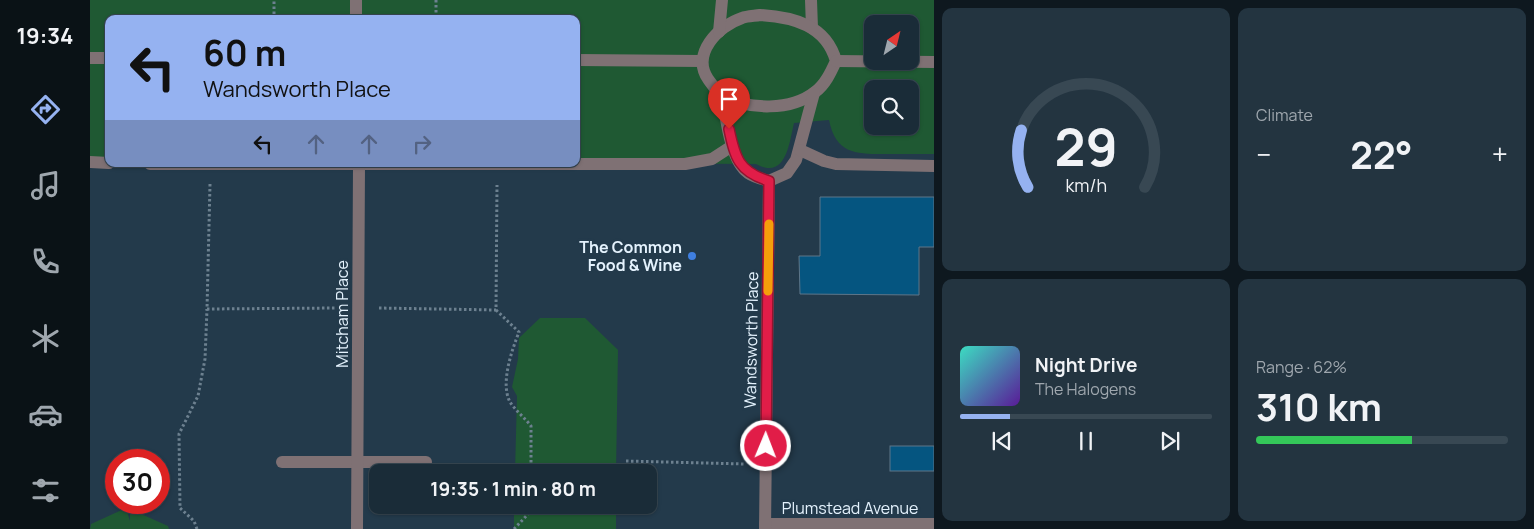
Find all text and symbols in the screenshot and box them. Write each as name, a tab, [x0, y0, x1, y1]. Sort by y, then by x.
north arrow	[864, 15, 919, 70]
map controls	[864, 15, 919, 135]
text: 19:34	[16, 21, 74, 51]
text: 60 m	[203, 29, 286, 77]
icon: left	[120, 35, 185, 100]
text: Wandsworth Place	[203, 74, 391, 104]
pin	[708, 78, 750, 129]
button: search	[864, 80, 919, 135]
icon: arrive	[715, 85, 743, 113]
icon: directions	[28, 92, 63, 127]
text: Climate	[1256, 104, 1313, 126]
text: 29	[1054, 111, 1118, 182]
text: 22°	[1350, 128, 1413, 180]
icon: left	[249, 130, 277, 158]
icon: ahead	[302, 130, 330, 158]
icon: ahead	[355, 130, 383, 158]
icon: right	[408, 130, 436, 158]
text: −	[1256, 135, 1271, 173]
text: +	[1492, 135, 1508, 173]
icon: music	[28, 168, 63, 203]
text: km/h	[1065, 173, 1107, 197]
place label: The Common Food & Wine	[579, 236, 682, 276]
icon: phone	[28, 244, 63, 279]
marker: The Common Food & Wine	[686, 250, 698, 262]
street label: Mitcham Place	[331, 260, 353, 368]
street label: Wandsworth Place	[739, 271, 763, 409]
icon: climate	[28, 321, 63, 356]
text: Night Drive	[1035, 352, 1137, 378]
text: Range · 62%	[1256, 356, 1347, 378]
text: The Halogens	[1035, 378, 1136, 400]
text: 310 km	[1256, 380, 1382, 432]
icon: car	[28, 397, 63, 432]
position arrow	[739, 419, 791, 471]
icon: previous	[988, 427, 1016, 455]
icon: pause	[1072, 427, 1100, 455]
icon: next	[1156, 427, 1184, 455]
speed limit sign: 30	[105, 449, 170, 514]
icon: filters	[28, 473, 63, 508]
text: 19:35 · 1 min · 80 m	[430, 476, 596, 502]
street label: Plumstead Avenue	[782, 497, 918, 519]

